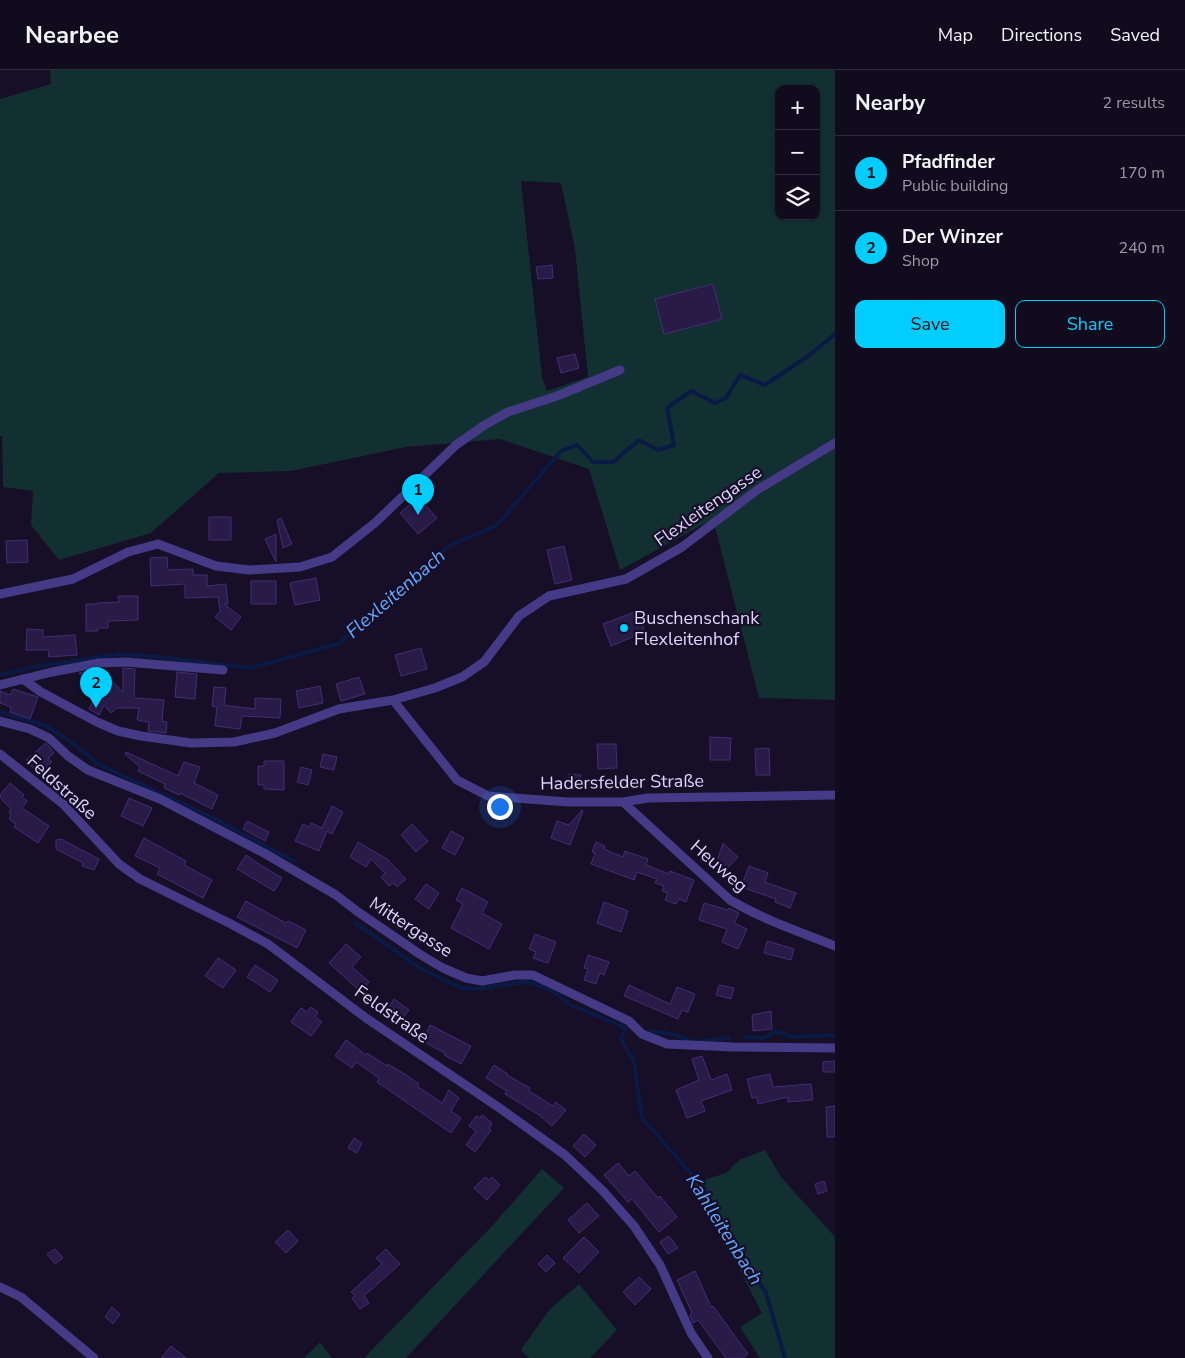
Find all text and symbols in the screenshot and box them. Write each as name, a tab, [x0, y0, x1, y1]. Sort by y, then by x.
text: Nearbee	[25, 19, 119, 51]
text: Map	[938, 23, 973, 47]
text: Directions	[1001, 23, 1082, 47]
text: Saved	[1110, 23, 1160, 47]
map controls	[775, 85, 820, 220]
button: +	[775, 85, 820, 130]
text: Nearby	[855, 89, 925, 117]
text: 2 results	[1103, 92, 1165, 114]
button: −	[775, 130, 820, 175]
text: Pfadfinder	[902, 149, 995, 175]
text: 1	[866, 162, 876, 184]
text: 170 m	[1118, 162, 1165, 184]
button: layers	[775, 175, 820, 220]
text: Public building	[902, 175, 1008, 197]
text: Der Winzer	[902, 224, 1003, 250]
text: 2	[866, 237, 876, 259]
text: 240 m	[1118, 237, 1165, 259]
text: Shop	[902, 250, 939, 272]
button: Save	[855, 300, 1005, 348]
button: Share	[1015, 300, 1165, 348]
street label: Flexleitengasse	[649, 460, 767, 552]
pin: 1	[402, 474, 434, 515]
water label: Flexleitenbach	[340, 543, 451, 644]
place label: Buschenschank Flexleitenhof	[634, 606, 760, 651]
marker: Buschenschank Flexleitenhof	[618, 622, 630, 634]
pin: 2	[80, 667, 112, 708]
street label: Feldstraße	[22, 749, 102, 825]
street label: Hadersfelder Straße	[540, 769, 704, 795]
your location	[487, 794, 513, 820]
street label: Heuweg	[685, 834, 753, 898]
street label: Mittergasse	[365, 891, 457, 963]
street label: Feldstraße	[350, 979, 434, 1049]
water label: Kahlleitenbach	[680, 1169, 769, 1290]

